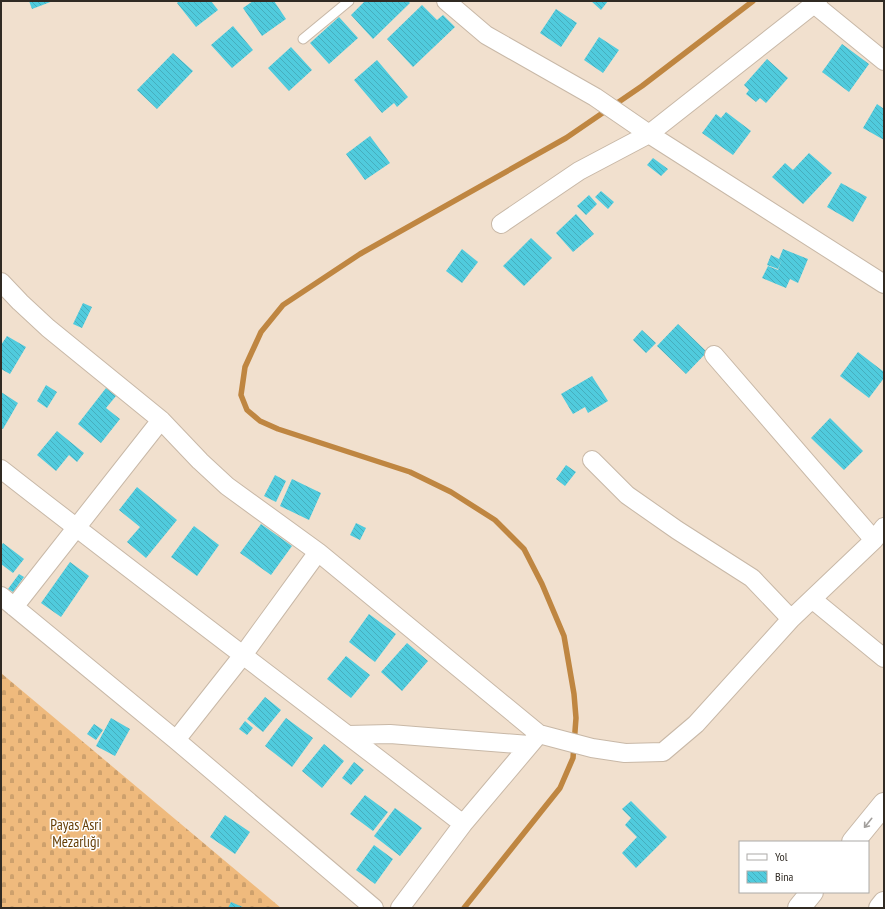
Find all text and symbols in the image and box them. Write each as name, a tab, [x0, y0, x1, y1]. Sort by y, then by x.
park label: Payas Asri Mezarlığı	[50, 815, 102, 851]
one-way arrow	[864, 818, 873, 828]
legend	[739, 841, 869, 893]
text: Yol	[775, 849, 788, 864]
text: Bina	[775, 869, 794, 884]

